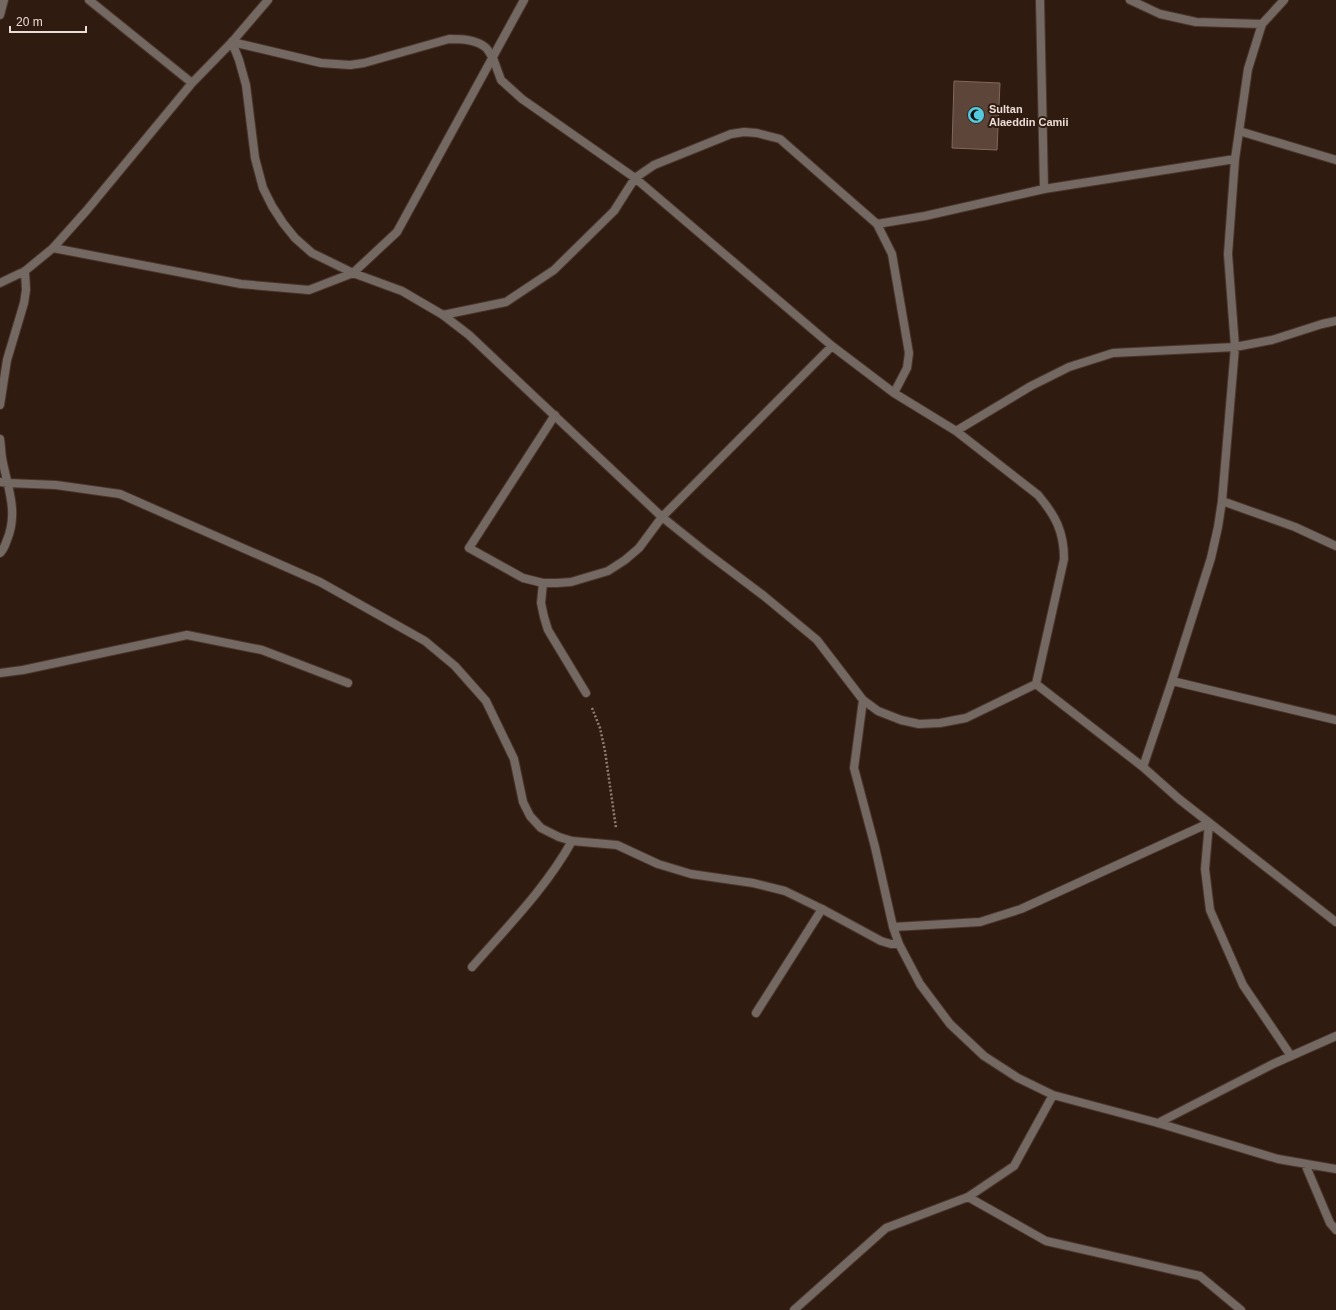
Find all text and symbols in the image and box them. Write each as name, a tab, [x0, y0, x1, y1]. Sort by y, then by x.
scale bar	[10, 8, 86, 34]
text: 20 m	[16, 15, 43, 29]
place label: Sultan Alaeddin Camii	[989, 103, 1068, 128]
mosque icon: Sultan Alaeddin Camii	[966, 105, 986, 125]

